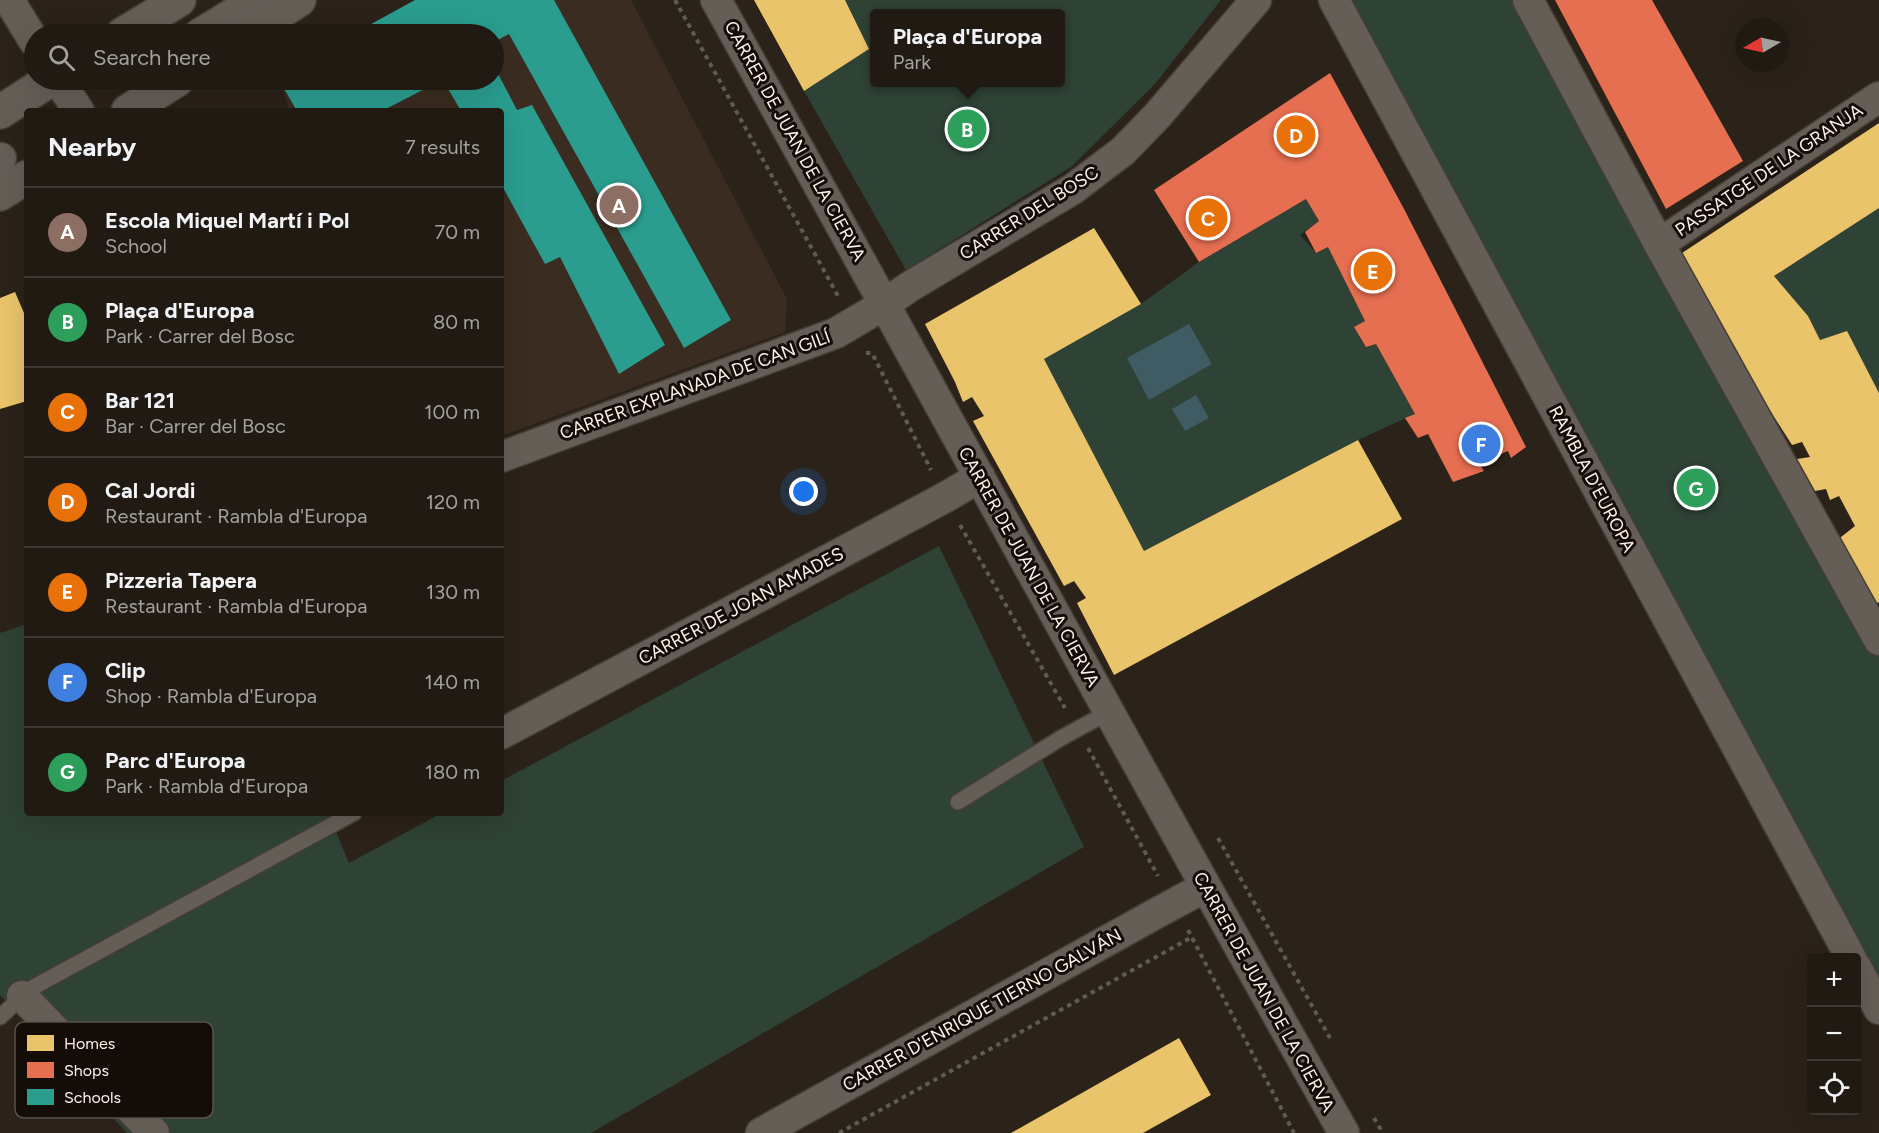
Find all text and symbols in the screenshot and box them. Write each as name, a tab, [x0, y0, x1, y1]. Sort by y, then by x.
popup	[870, 9, 1065, 87]
street label: CARRER DE JUAN DE LA CIERVA	[720, 17, 870, 265]
north arrow	[1735, 18, 1789, 72]
text: Plaça d'Europa	[893, 23, 1042, 50]
search box	[24, 24, 504, 90]
icon: search	[45, 41, 78, 74]
text: Search here	[93, 44, 211, 71]
text: Park	[893, 50, 931, 74]
street label: PASSATGE DE LA GRANJA	[1671, 99, 1867, 241]
pin: B	[948, 106, 986, 152]
pin: D	[1276, 112, 1316, 158]
text: Nearby	[48, 131, 136, 163]
text: 7 results	[405, 135, 480, 159]
street label: CARRER DEL BOSC	[955, 161, 1103, 265]
pin: A	[600, 182, 638, 228]
pin: C	[1188, 196, 1228, 240]
text: Escola Miquel Martí i Pol	[105, 207, 349, 234]
text: A	[60, 220, 75, 244]
text: 70 m	[434, 220, 480, 244]
text: School	[105, 234, 167, 258]
pin: E	[1354, 248, 1392, 294]
text: Plaça d'Europa	[105, 297, 254, 324]
text: B	[61, 310, 74, 334]
text: 80 m	[433, 310, 480, 334]
text: Park · Carrer del Bosc	[105, 324, 295, 348]
street label: CARRER EXPLANADA DE CAN GILÍ	[557, 325, 834, 444]
text: Bar 121	[105, 387, 175, 414]
text: C	[60, 400, 75, 424]
text: 100 m	[424, 400, 480, 424]
street label: RAMBLA D'EUROPA	[1544, 402, 1640, 556]
text: Bar · Carrer del Bosc	[105, 414, 286, 438]
pin: F	[1462, 422, 1500, 466]
street label: CARRER DE JUAN DE LA CIERVA	[954, 443, 1104, 691]
pin: G	[1676, 466, 1716, 510]
text: Cal Jordi	[105, 477, 195, 504]
your location	[789, 477, 818, 506]
text: D	[61, 490, 75, 514]
text: 120 m	[426, 490, 480, 514]
text: Restaurant · Rambla d'Europa	[105, 504, 367, 528]
street label: CARRER DE JOAN AMADES	[635, 543, 847, 669]
text: Pizzeria Tapera	[105, 567, 257, 594]
text: E	[62, 580, 73, 604]
text: 130 m	[426, 580, 480, 604]
text: Restaurant · Rambla d'Europa	[105, 594, 367, 618]
text: Clip	[105, 657, 145, 684]
text: F	[62, 670, 73, 694]
text: 140 m	[425, 670, 480, 694]
text: Shop · Rambla d'Europa	[105, 684, 317, 708]
text: Parc d'Europa	[105, 747, 245, 774]
text: G	[60, 760, 75, 784]
text: 180 m	[425, 760, 480, 784]
text: Park · Rambla d'Europa	[105, 774, 308, 798]
street label: CARRER DE JUAN DE LA CIERVA	[1189, 868, 1339, 1116]
street label: CARRER D'ENRIQUE TIERNO GALVÁN	[839, 924, 1125, 1096]
map controls	[1807, 953, 1861, 1115]
button: +	[1807, 953, 1861, 1007]
button: −	[1807, 1007, 1861, 1061]
legend	[15, 1022, 213, 1118]
text: Homes	[64, 1034, 115, 1053]
text: Shops	[64, 1061, 109, 1080]
button: locate	[1807, 1061, 1861, 1115]
text: Schools	[64, 1088, 121, 1107]

